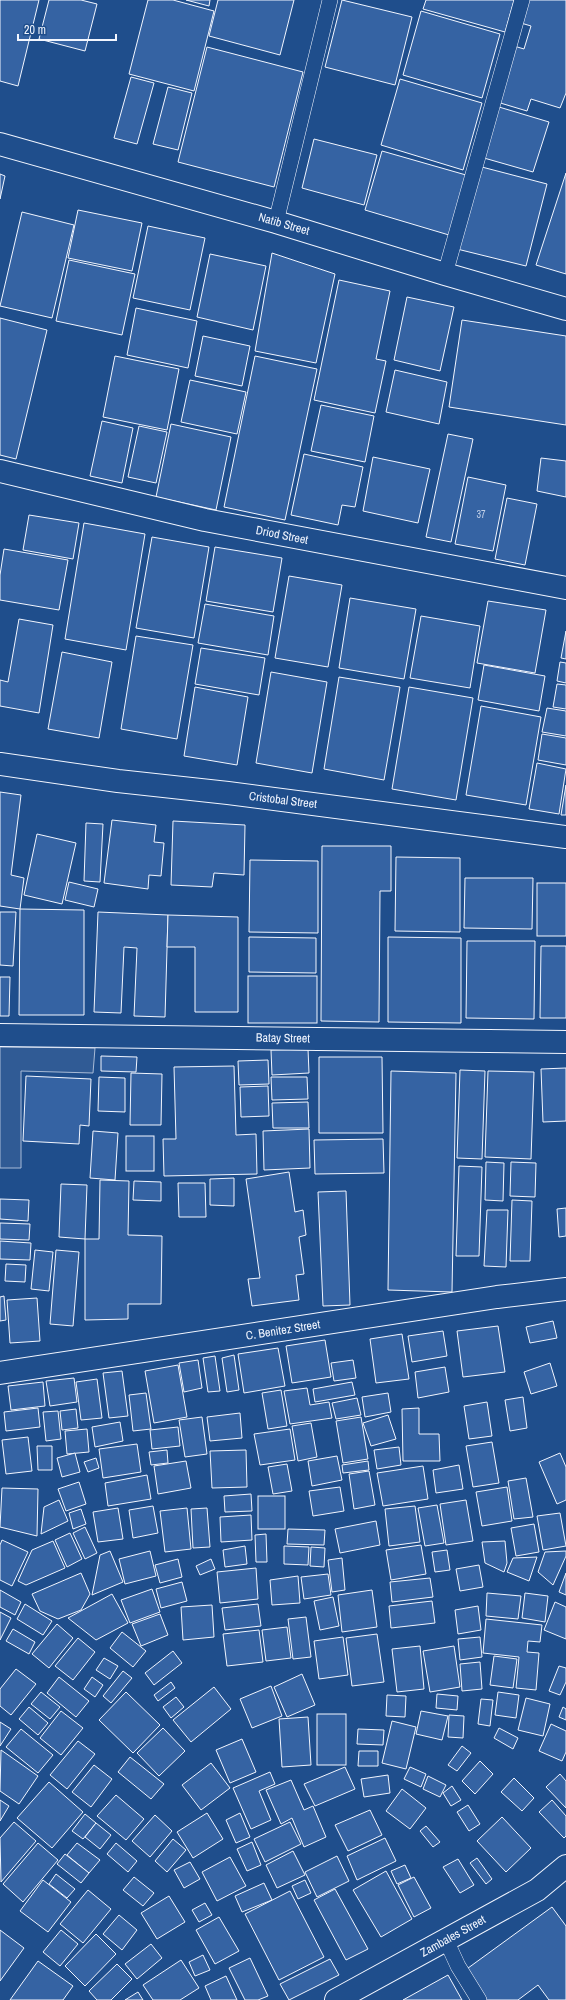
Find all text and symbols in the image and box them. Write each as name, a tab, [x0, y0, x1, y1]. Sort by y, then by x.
scale bar	[18, 16, 116, 42]
text: 20 m	[24, 22, 46, 38]
street label: Natib Street	[257, 209, 312, 239]
house number: 37	[476, 508, 486, 521]
street label: Driod Street	[254, 522, 310, 548]
street label: Cristobal Street	[248, 788, 318, 812]
street label: Batay Street	[256, 1030, 310, 1046]
street label: C. Benitez Street	[245, 1316, 322, 1344]
street label: Zambales Street	[418, 1911, 489, 1960]

